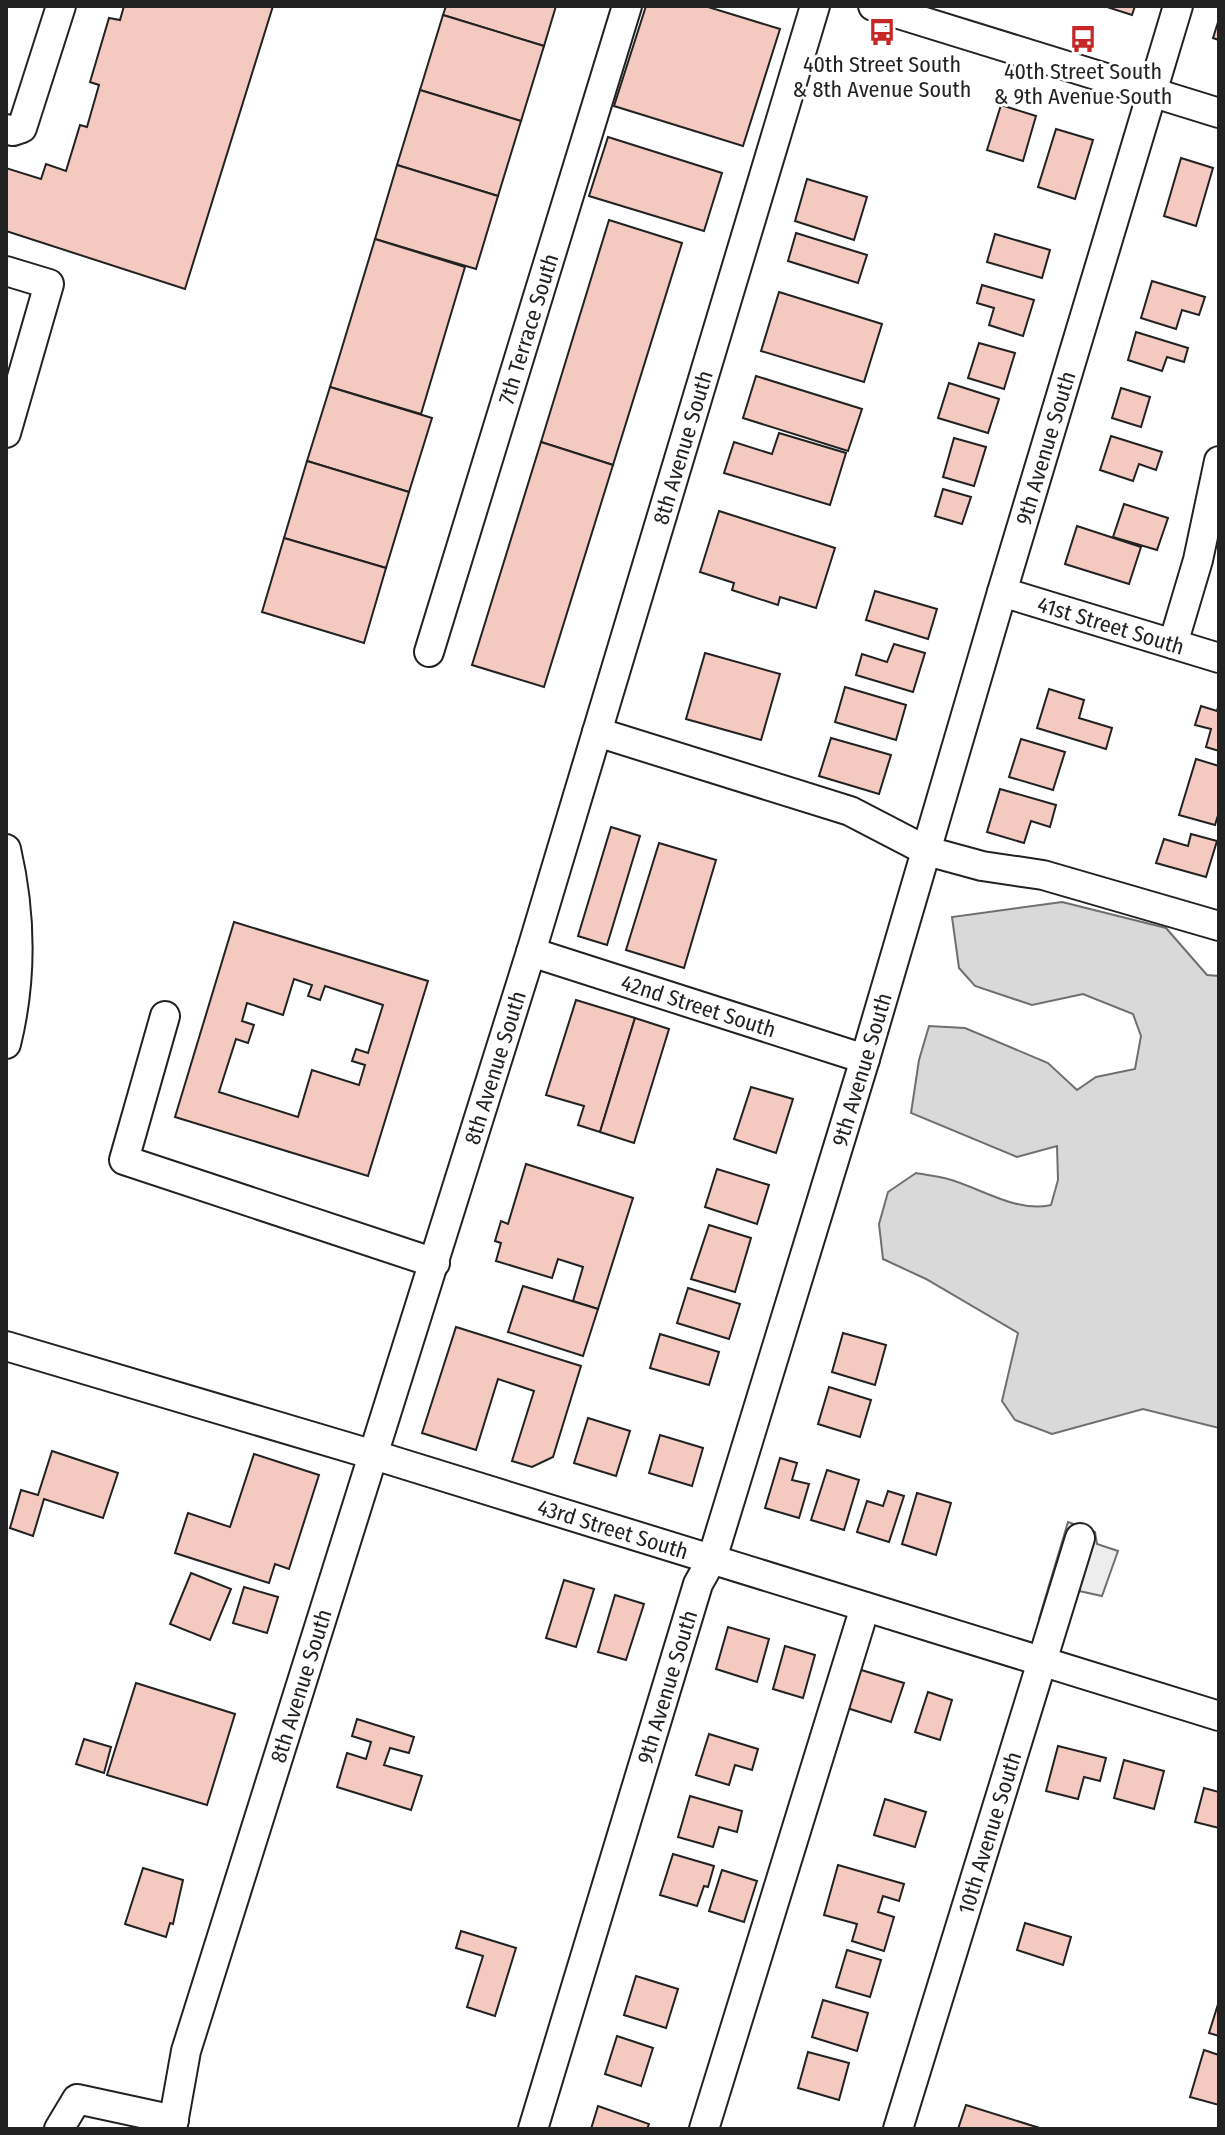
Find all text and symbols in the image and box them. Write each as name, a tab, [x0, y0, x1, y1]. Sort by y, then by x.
bus stop icon: 40th Street South & 8th Avenue South	[867, 17, 897, 47]
bus stop icon: 40th Street South & 9th Avenue South	[1068, 24, 1098, 54]
place label: 40th Street South & 8th Avenue South	[793, 51, 971, 103]
place label: 40th Street South & 9th Avenue South	[994, 58, 1172, 110]
street label: 7th Terrace South	[493, 250, 564, 408]
street label: 8th Avenue South	[647, 367, 719, 528]
street label: 9th Avenue South	[1010, 368, 1082, 528]
street label: 41st Street South	[1034, 591, 1188, 661]
street label: 42nd Street South	[618, 969, 779, 1044]
street label: 8th Avenue South	[458, 988, 532, 1148]
street label: 9th Avenue South	[826, 990, 898, 1150]
street label: 43rd Street South	[534, 1493, 692, 1565]
street label: 8th Avenue South	[264, 1606, 338, 1766]
street label: 9th Avenue South	[631, 1607, 703, 1767]
street label: 10th Avenue South	[952, 1749, 1027, 1917]

